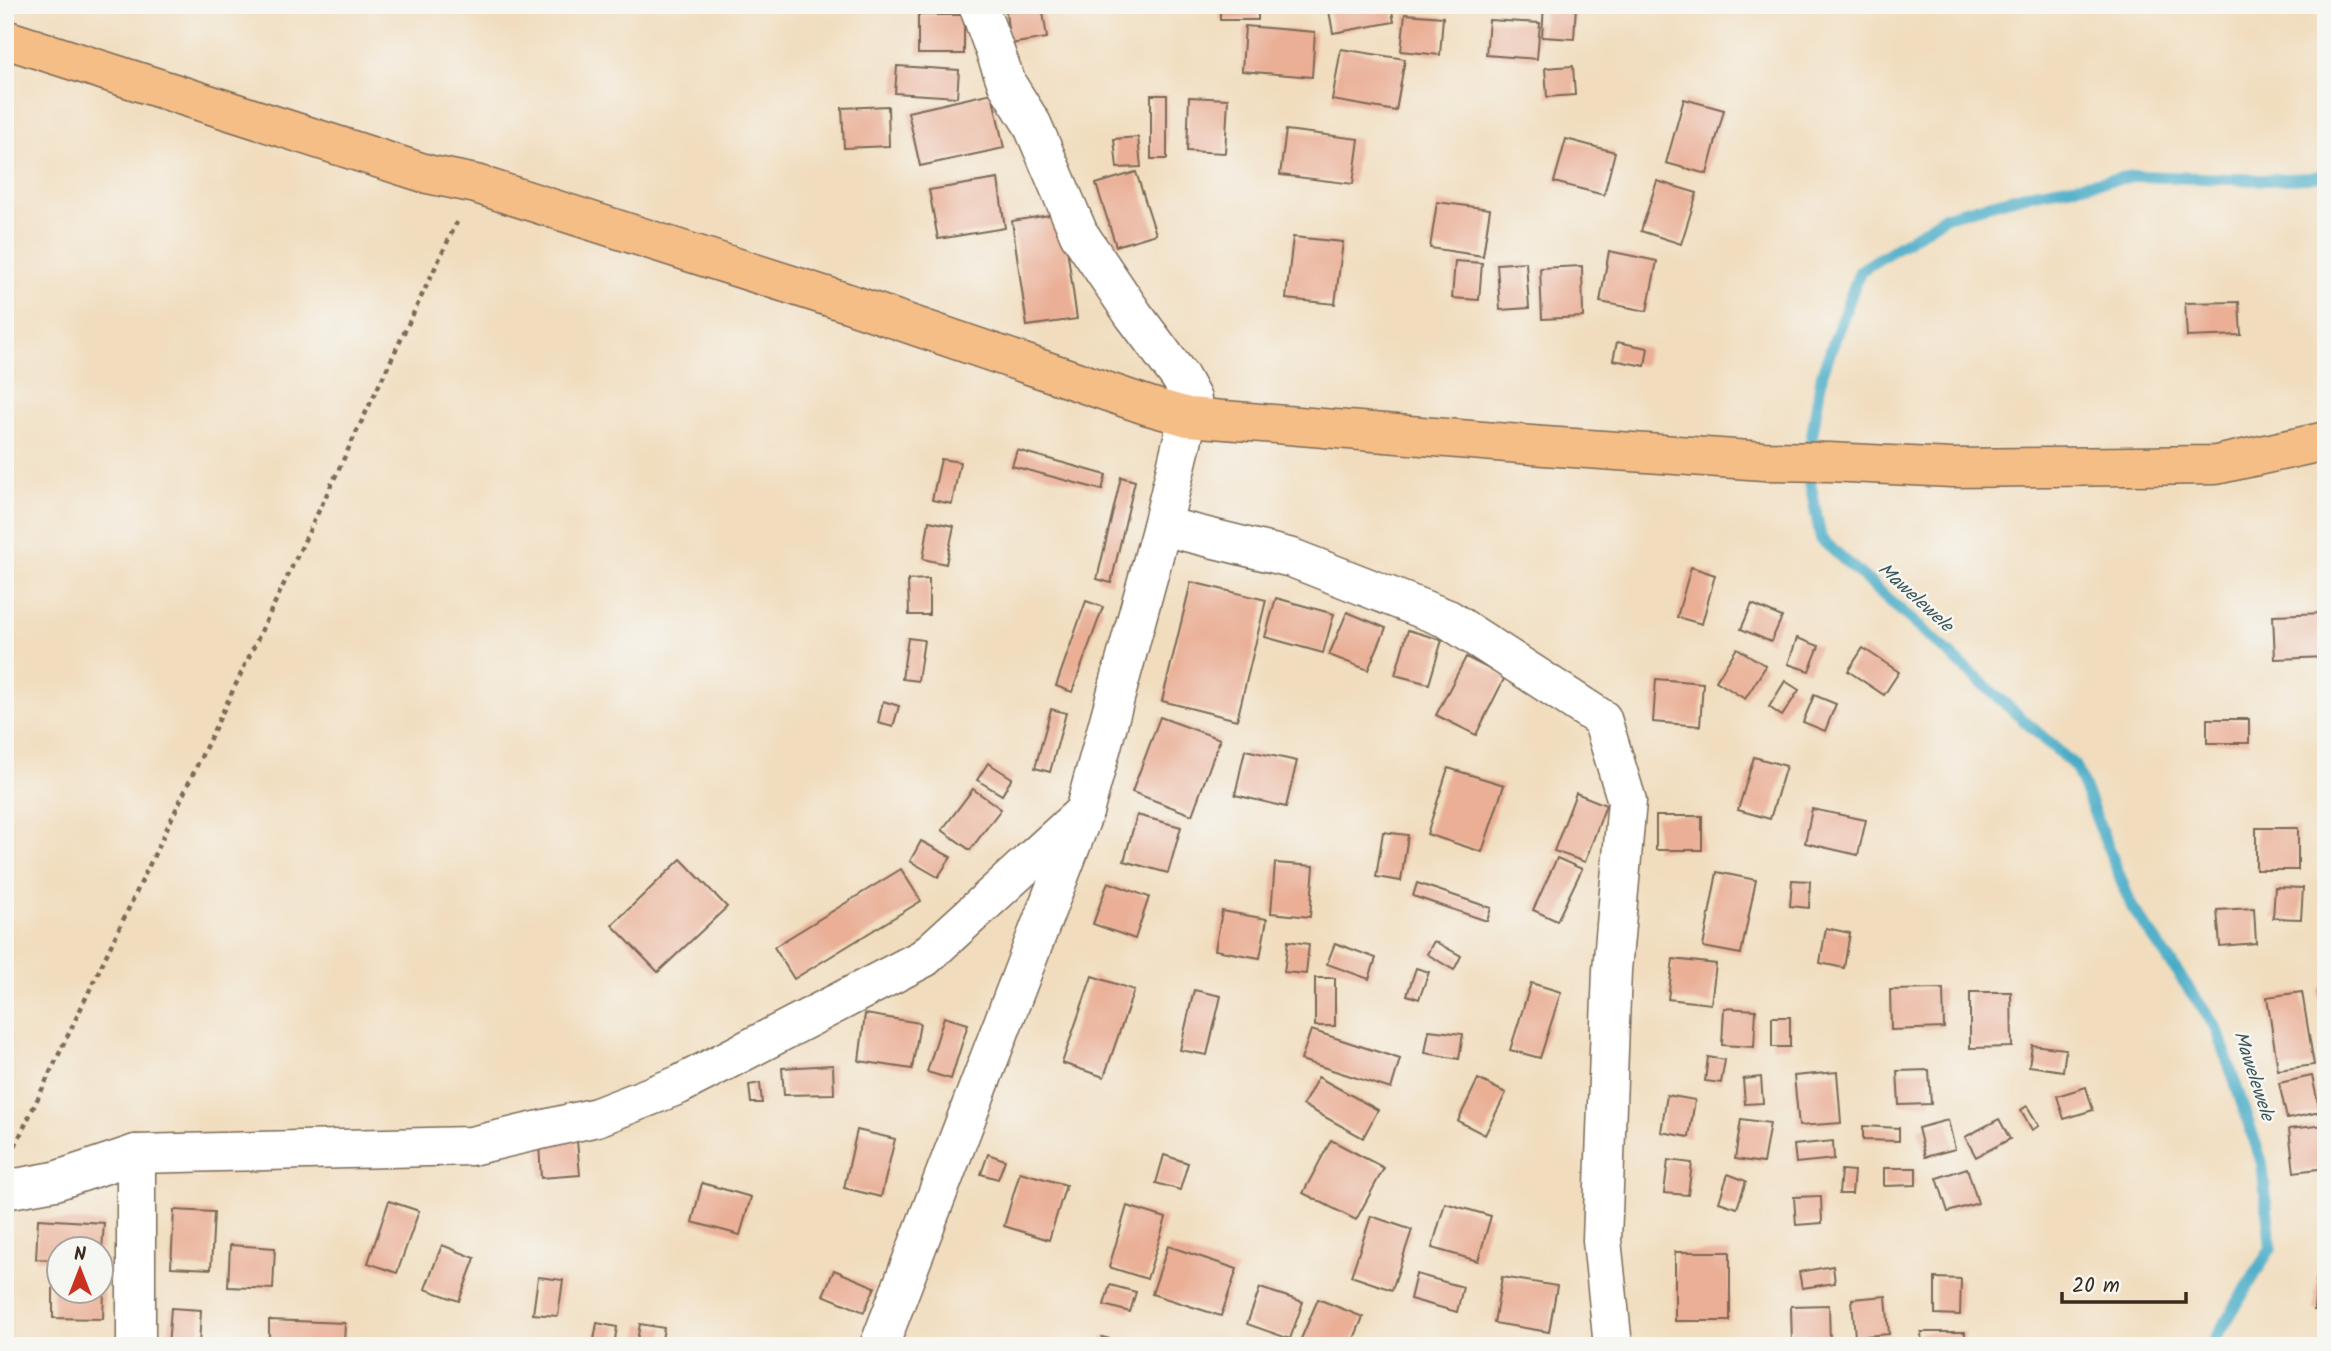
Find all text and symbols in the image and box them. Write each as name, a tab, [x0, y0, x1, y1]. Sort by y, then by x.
water label: Mawelewele	[1870, 556, 1961, 642]
water label: Mawelewele	[2224, 1027, 2282, 1127]
north arrow	[46, 1236, 116, 1306]
text: N	[74, 1240, 86, 1270]
scale bar	[2062, 1260, 2186, 1304]
text: 20 m	[2072, 1270, 2120, 1303]

